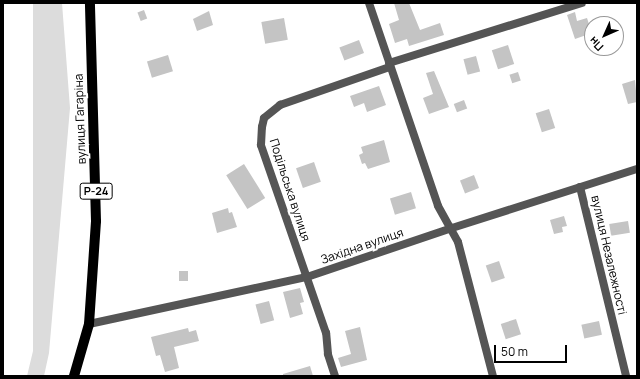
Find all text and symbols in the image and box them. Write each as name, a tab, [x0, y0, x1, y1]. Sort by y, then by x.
north arrow	[584, 16, 624, 56]
text: Пн	[585, 34, 606, 55]
street label: вулиця Гагаріна	[71, 74, 89, 164]
street label: Подільська вулиця	[267, 137, 313, 243]
road number: Р-24	[79, 182, 113, 200]
street label: вулиця Незалежності	[588, 194, 630, 316]
street label: Західна вулиця	[319, 225, 405, 267]
scale bar	[496, 337, 569, 363]
text: 50 m	[501, 343, 528, 360]

